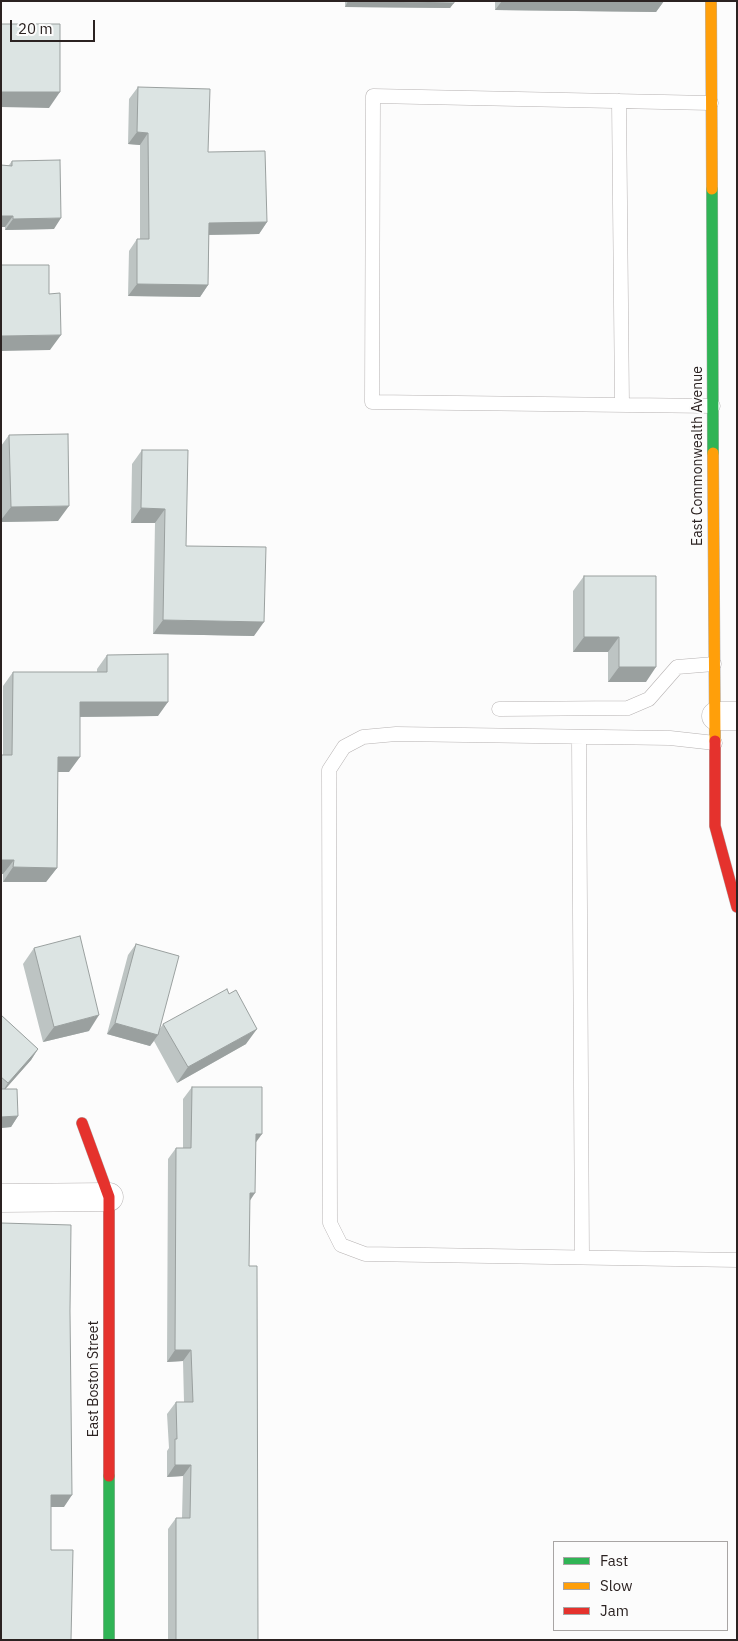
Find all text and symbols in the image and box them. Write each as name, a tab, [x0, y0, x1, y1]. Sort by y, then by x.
scale bar	[12, 10, 98, 42]
text: 20 m	[18, 19, 53, 38]
street label: East Commonwealth Avenue	[690, 366, 706, 546]
street label: East Boston Street	[86, 1321, 102, 1437]
legend	[553, 1541, 728, 1631]
text: Fast	[600, 1551, 628, 1570]
text: Slow	[600, 1576, 633, 1595]
text: Jam	[600, 1601, 629, 1620]

